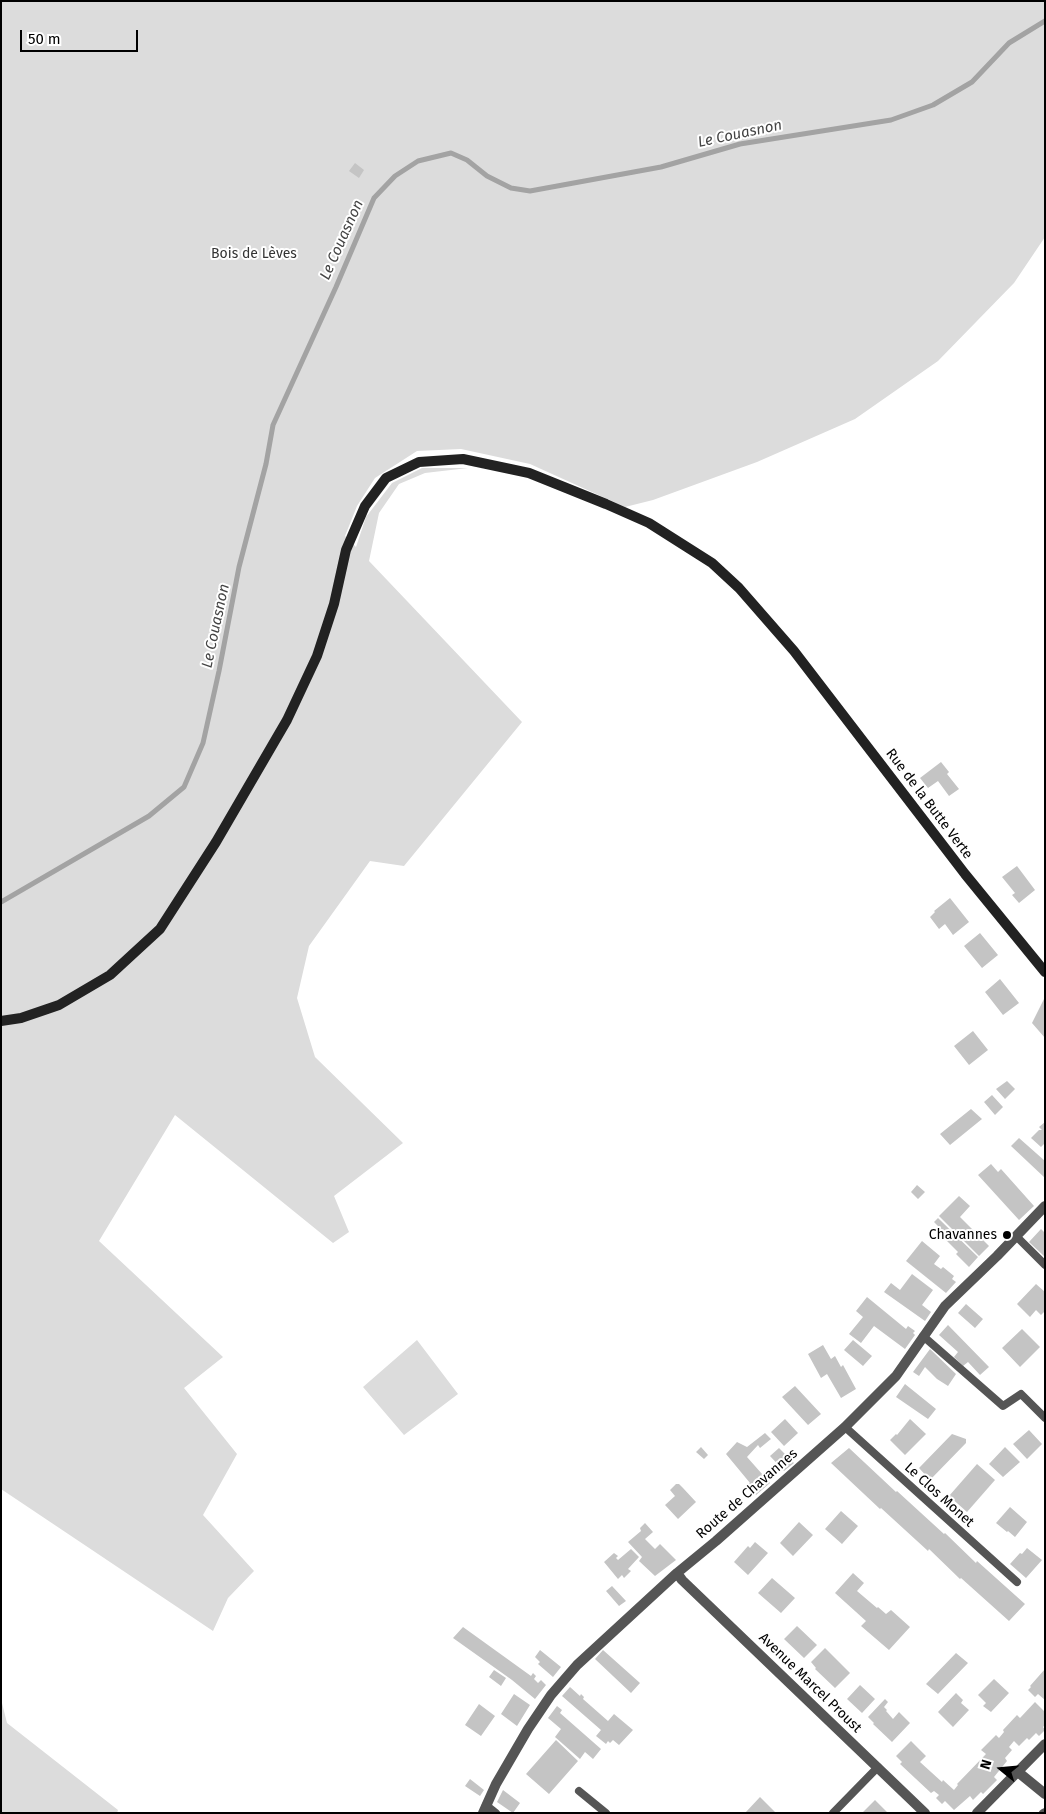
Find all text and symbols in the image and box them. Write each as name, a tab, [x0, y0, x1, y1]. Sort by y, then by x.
scale bar	[22, 20, 140, 52]
text: 50 m	[28, 30, 61, 48]
water label: Le Couasnon	[696, 116, 784, 152]
water label: Le Couasnon	[316, 197, 368, 283]
park label: Bois de Lèves	[211, 246, 297, 262]
water label: Le Couasnon	[198, 582, 234, 670]
street label: Rue de la Butte Verte	[882, 745, 976, 863]
place label: Chavannes	[929, 1227, 997, 1243]
marker: Chavannes	[1001, 1229, 1013, 1241]
street label: Route de Chavannes	[693, 1445, 801, 1543]
street label: Le Clos Monet	[901, 1459, 977, 1531]
street label: Avenue Marcel Proust	[755, 1630, 865, 1736]
north arrow	[976, 1744, 1026, 1794]
text: N	[977, 1758, 996, 1771]

